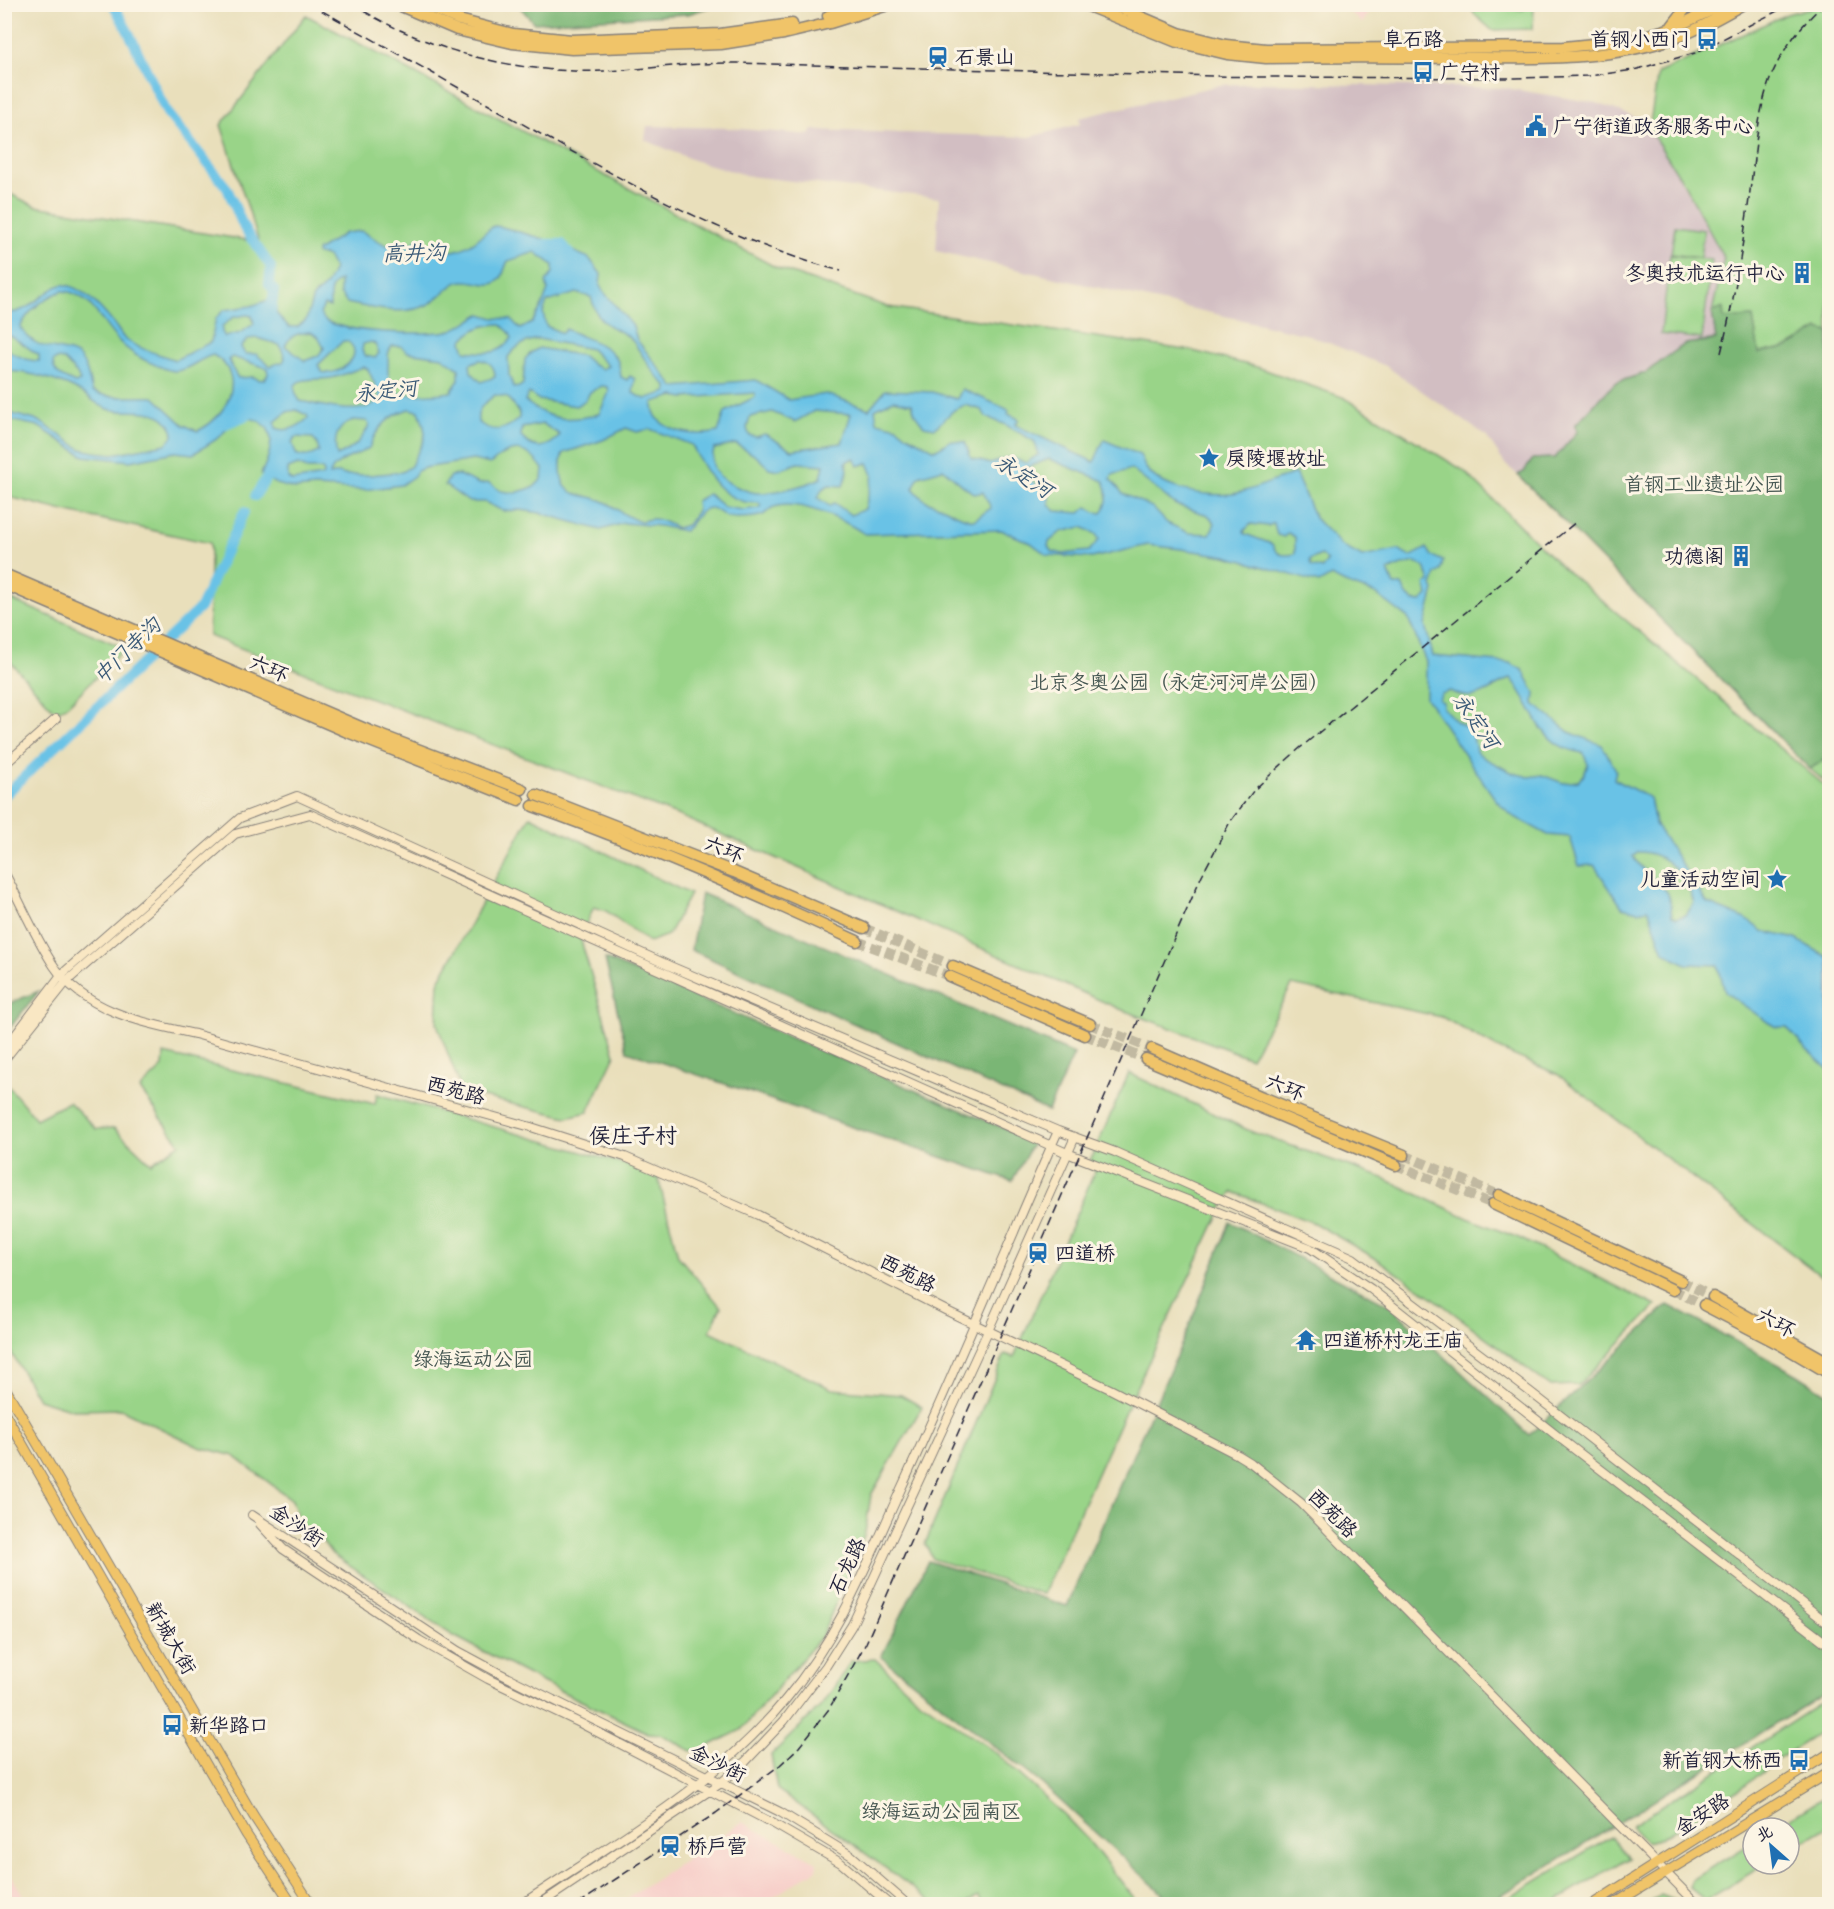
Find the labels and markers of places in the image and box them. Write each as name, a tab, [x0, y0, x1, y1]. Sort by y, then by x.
place label: 首钢小西门	[1590, 27, 1690, 52]
bus stop icon: 首钢小西门	[1695, 27, 1719, 51]
station icon: 石景山	[926, 45, 950, 69]
place label: 石景山	[955, 45, 1015, 70]
bus stop icon: 广宁村	[1411, 60, 1435, 84]
place label: 广宁村	[1440, 60, 1500, 85]
public building icon: 广宁街道政务服务中心	[1524, 114, 1548, 138]
place label: 广宁街道政务服务中心	[1553, 114, 1753, 139]
place label: 冬奥技术运行中心	[1625, 261, 1785, 286]
building icon: 冬奥技术运行中心	[1790, 261, 1814, 285]
place icon: 戾陵堰故址	[1197, 446, 1221, 470]
place label: 戾陵堰故址	[1226, 446, 1326, 471]
place label: 功德阁	[1664, 544, 1724, 569]
building icon: 功德阁	[1729, 544, 1753, 568]
place label: 儿童活动空间	[1640, 867, 1760, 892]
place icon: 儿童活动空间	[1765, 867, 1789, 891]
station icon: 四道桥	[1026, 1241, 1050, 1265]
place label: 四道桥	[1055, 1241, 1115, 1266]
temple icon: 四道桥村龙王庙	[1294, 1328, 1318, 1352]
place label: 四道桥村龙王庙	[1323, 1328, 1463, 1353]
bus stop icon: 新华路口	[160, 1713, 184, 1737]
place label: 新华路口	[189, 1713, 269, 1738]
place label: 新首钢大桥西	[1662, 1748, 1782, 1773]
bus stop icon: 新首钢大桥西	[1787, 1748, 1811, 1772]
station icon: 桥户营	[658, 1834, 682, 1858]
place label: 桥户营	[687, 1834, 747, 1859]

